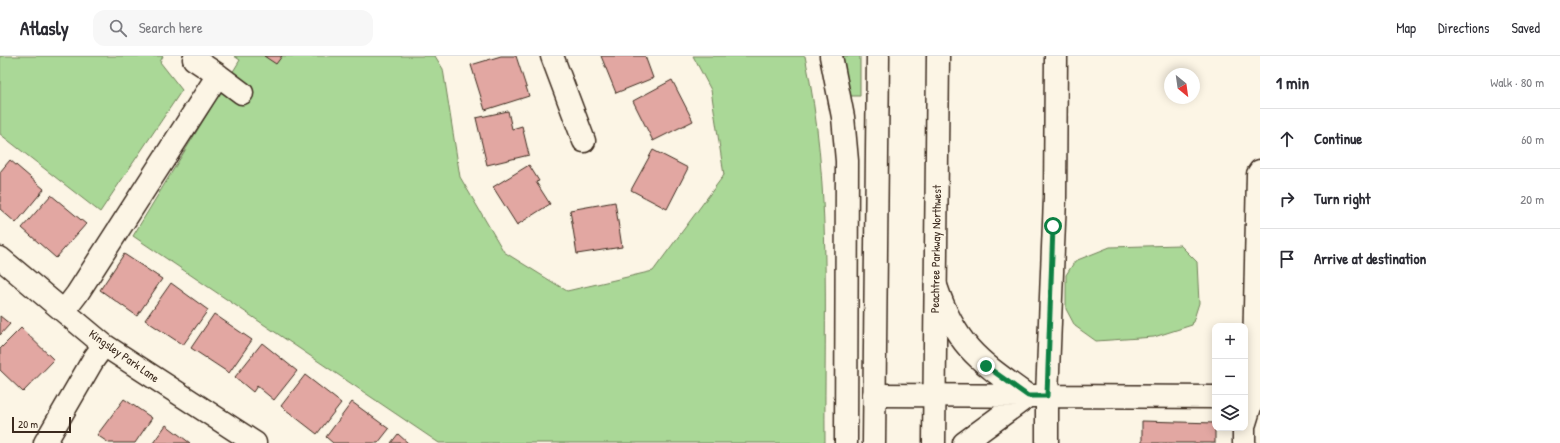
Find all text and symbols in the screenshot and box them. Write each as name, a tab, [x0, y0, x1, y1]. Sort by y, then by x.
search box	[93, 10, 373, 46]
text: Atlasly	[20, 15, 69, 41]
icon: search	[107, 17, 129, 39]
text: Search here	[139, 17, 203, 38]
text: Map	[1396, 18, 1416, 37]
text: Directions	[1438, 18, 1489, 37]
text: Saved	[1511, 18, 1540, 37]
north arrow	[1164, 68, 1200, 104]
text: 1 min	[1276, 71, 1309, 94]
text: Walk · 80 m	[1490, 73, 1544, 91]
icon: ahead	[1276, 128, 1298, 150]
text: Continue	[1314, 128, 1362, 149]
text: 60 m	[1521, 130, 1544, 148]
street label: Peachtree Parkway Northwest	[926, 184, 945, 313]
icon: right	[1276, 188, 1298, 210]
text: Turn right	[1314, 188, 1370, 209]
text: 20 m	[1520, 190, 1544, 208]
route start	[1044, 217, 1062, 235]
icon: arrive	[1276, 248, 1298, 270]
text: Arrive at destination	[1314, 248, 1426, 269]
map controls	[1212, 323, 1248, 431]
button: +	[1212, 323, 1248, 359]
street label: Kingsley Park Lane	[86, 325, 163, 386]
route end	[977, 357, 995, 375]
button: −	[1212, 359, 1248, 395]
button: layers	[1212, 395, 1248, 431]
scale bar	[12, 415, 71, 434]
text: 20 m	[18, 417, 38, 431]

